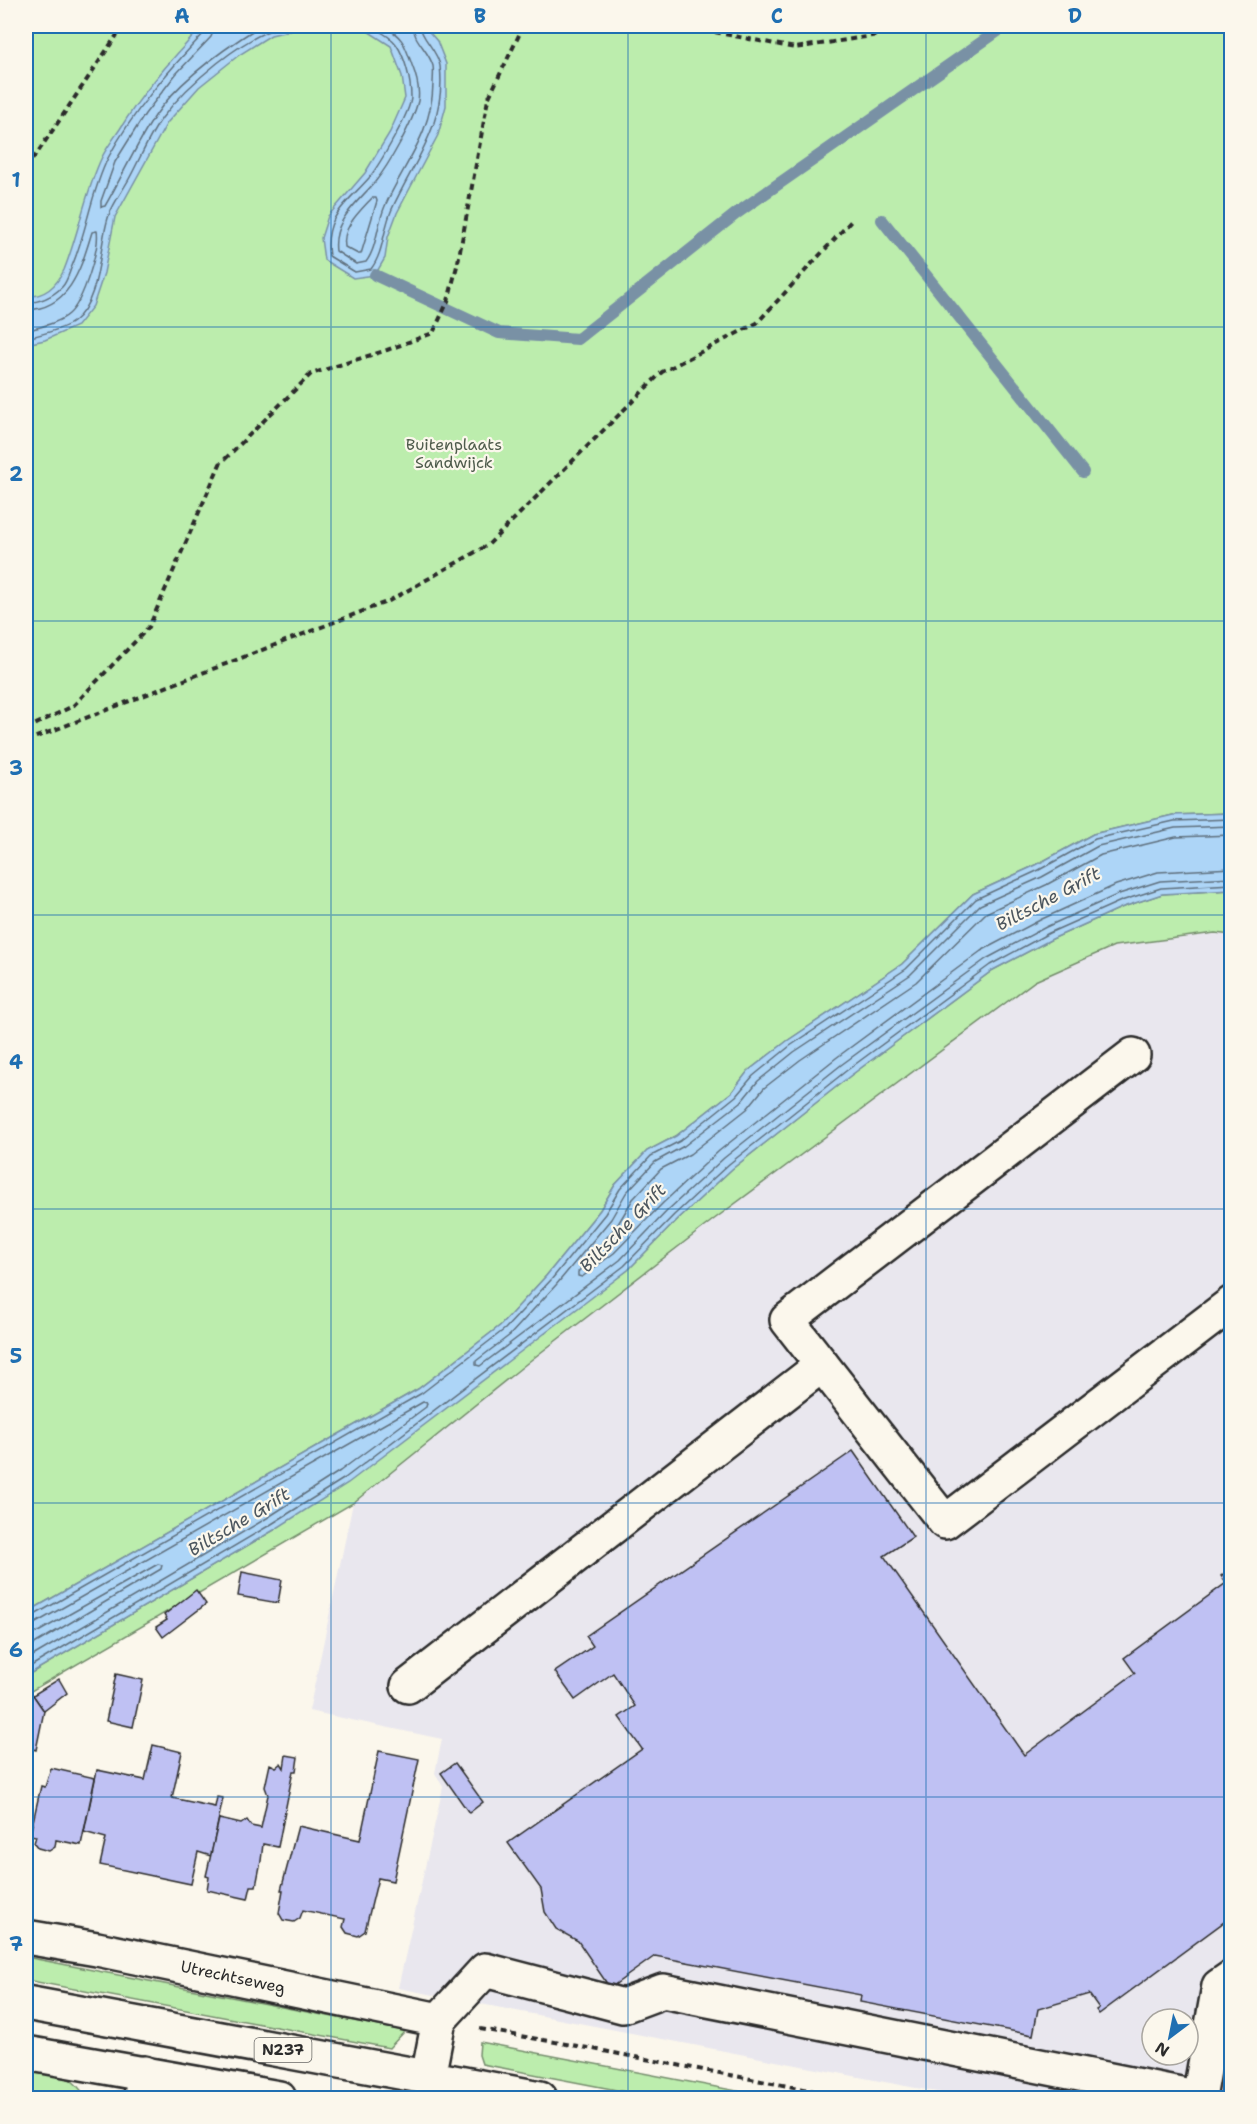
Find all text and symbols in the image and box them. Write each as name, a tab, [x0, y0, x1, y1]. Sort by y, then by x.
text: A	[174, 3, 190, 29]
text: B	[474, 3, 486, 29]
text: C	[771, 3, 783, 29]
text: D	[1068, 3, 1082, 29]
text: 1	[11, 167, 21, 193]
park label: Buitenplaats Sandwijck	[406, 434, 502, 473]
text: 2	[9, 461, 23, 487]
text: 3	[9, 755, 23, 781]
water label: Biltsche Grift	[992, 861, 1105, 937]
text: 4	[9, 1049, 23, 1075]
water label: Biltsche Grift	[574, 1178, 672, 1278]
text: 5	[10, 1343, 22, 1369]
water label: Biltsche Grift	[184, 1482, 295, 1562]
text: 6	[9, 1637, 23, 1663]
text: 7	[9, 1931, 23, 1957]
street label: Utrechtseweg	[179, 1956, 287, 1998]
north arrow	[1140, 2007, 1200, 2067]
text: N	[1151, 2037, 1173, 2062]
road number: N237	[254, 2038, 312, 2062]

